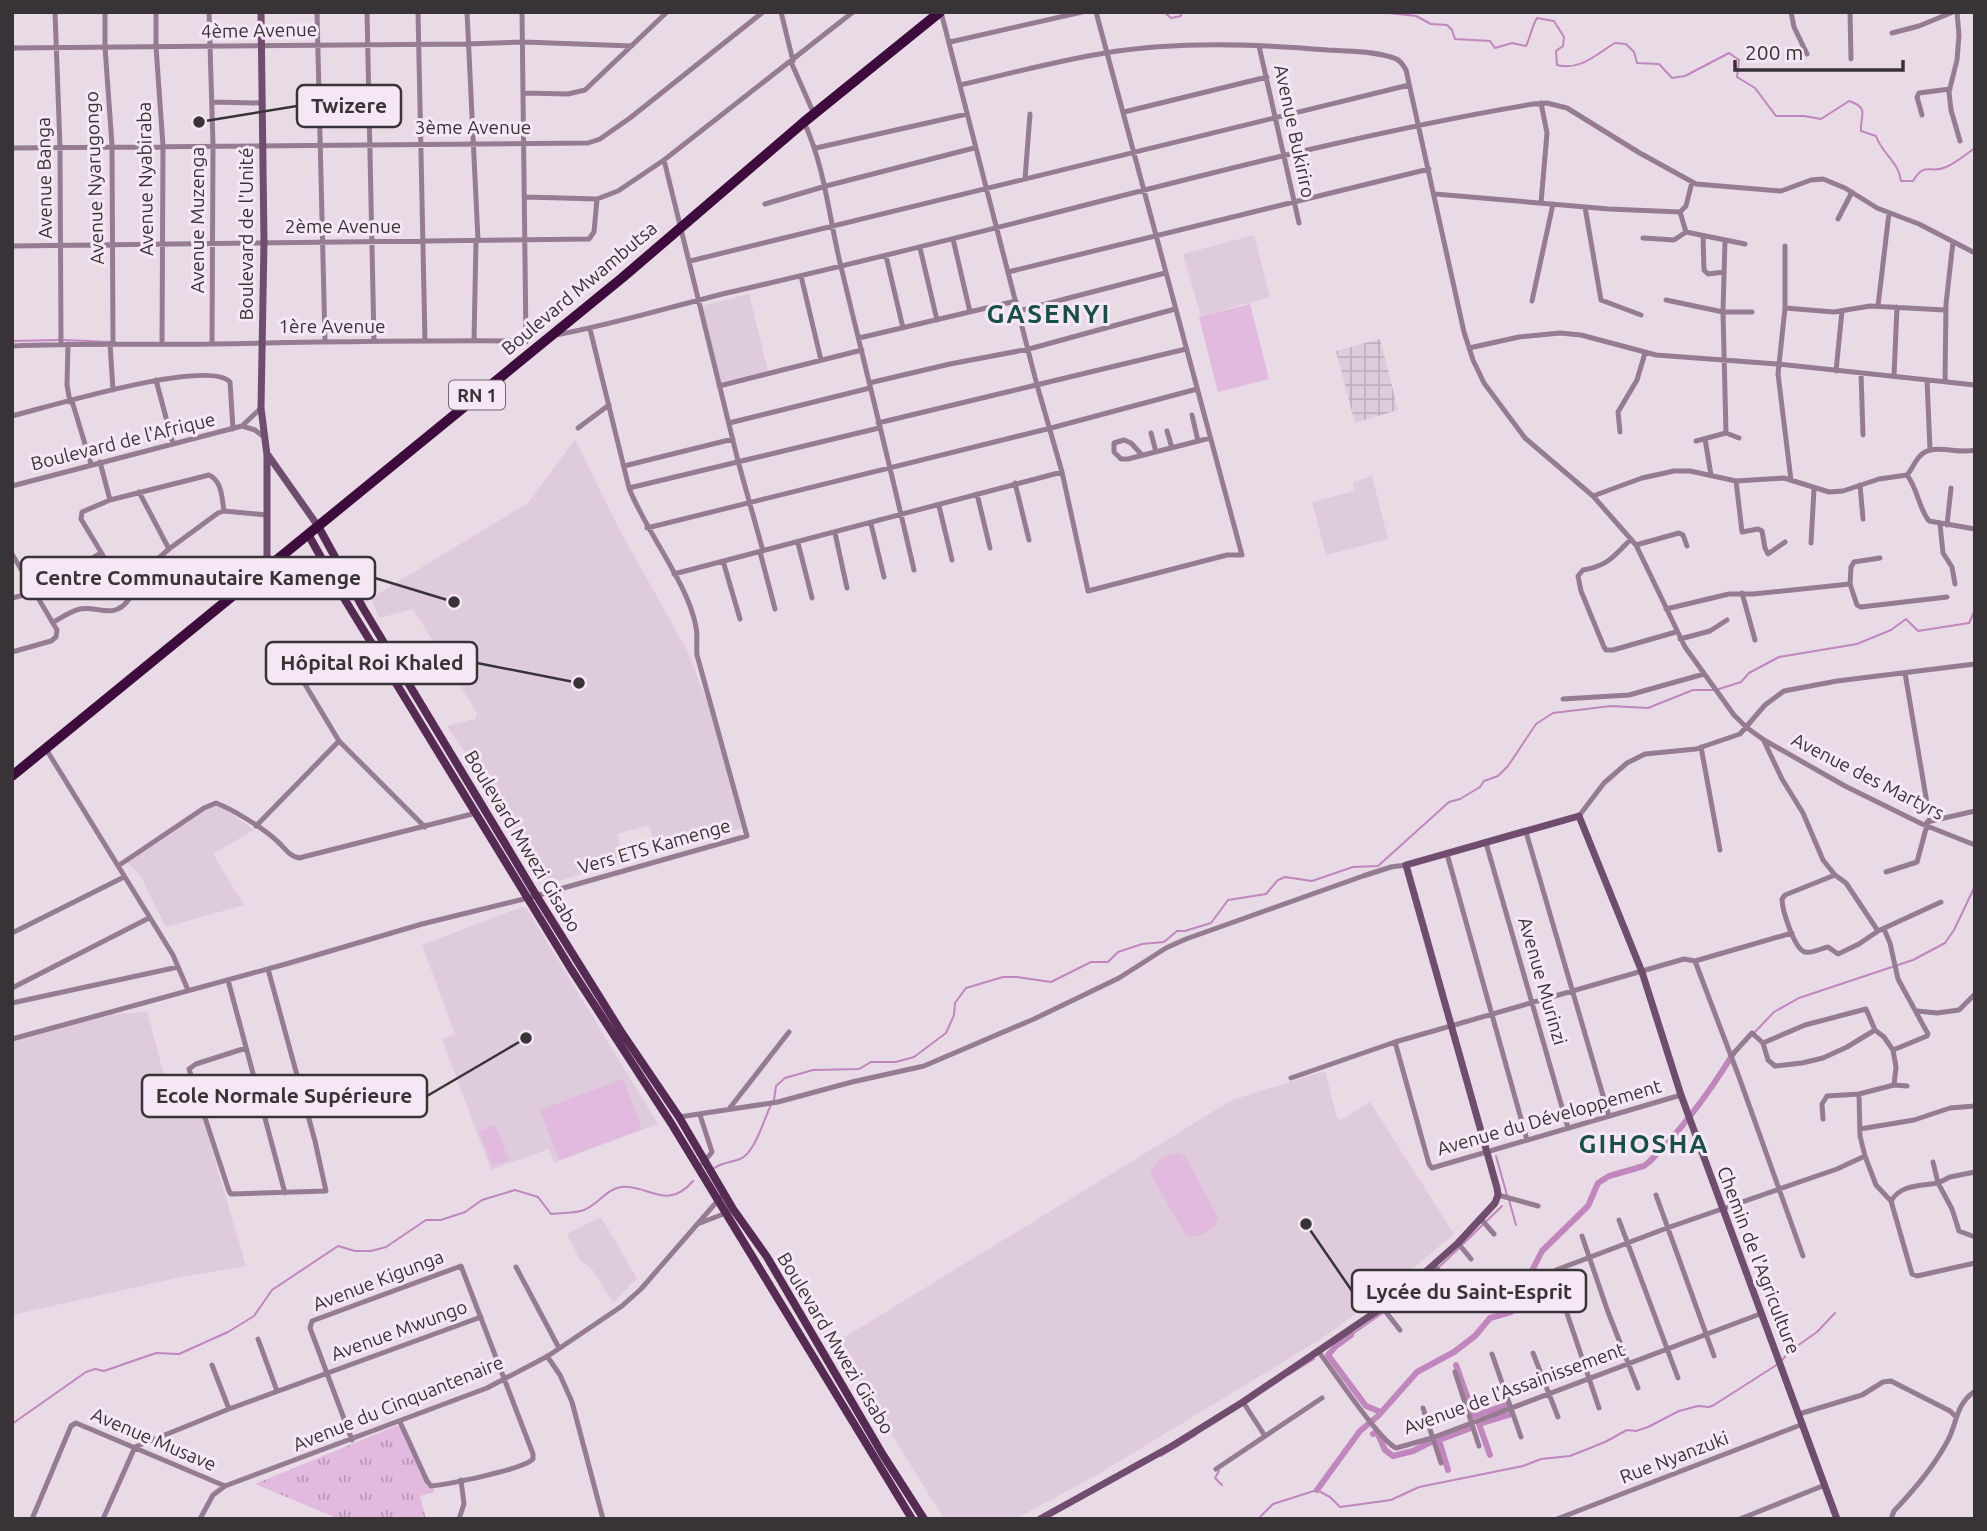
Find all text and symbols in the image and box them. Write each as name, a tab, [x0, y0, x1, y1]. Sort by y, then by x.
street label: 4ème Avenue	[201, 18, 317, 42]
scale bar	[1735, 28, 1903, 72]
text: 200 m	[1745, 40, 1803, 64]
street label: Avenue Bukiriro	[1270, 62, 1320, 200]
callout: Twizere	[297, 85, 401, 127]
street label: Avenue Nyarugongo	[80, 91, 108, 265]
text: Twizere	[311, 93, 387, 117]
street label: Avenue Nyabiraba	[133, 102, 157, 256]
street label: 3ème Avenue	[415, 116, 531, 138]
street label: Avenue Banga	[32, 117, 56, 239]
street label: Avenue Muzenga	[186, 147, 208, 293]
street label: Boulevard de l'Unité	[235, 147, 257, 321]
street label: 2ème Avenue	[285, 215, 401, 237]
street label: Boulevard Mwambutsa	[497, 217, 661, 359]
district label: GASENYI	[987, 299, 1111, 328]
street label: 1ère Avenue	[278, 315, 386, 337]
road number: RN 1	[449, 380, 505, 410]
street label: Boulevard de l'Afrique	[28, 407, 218, 475]
callout: Centre Communautaire Kamenge	[21, 557, 375, 599]
text: Centre Communautaire Kamenge	[35, 565, 361, 589]
callout: Hôpital Roi Khaled	[266, 642, 477, 684]
text: Hôpital Roi Khaled	[280, 650, 464, 674]
street label: Avenue des Martyrs	[1788, 728, 1948, 824]
street label: Boulevard Mwezi Gisabo	[460, 746, 586, 936]
street label: Vers ETS Kamenge	[575, 814, 733, 878]
street label: Avenue Murinzi	[1514, 915, 1572, 1047]
street label: Avenue du Développement	[1434, 1074, 1664, 1160]
callout: Ecole Normale Supérieure	[142, 1075, 427, 1117]
text: Ecole Normale Supérieure	[156, 1083, 412, 1107]
district label: GIHOSHA	[1578, 1129, 1710, 1158]
street label: Chemin de l'Agriculture	[1713, 1163, 1805, 1357]
street label: Avenue Kigunga	[310, 1245, 446, 1315]
street label: Boulevard Mwezi Gisabo	[773, 1248, 899, 1438]
callout: Lycée du Saint-Esprit	[1352, 1270, 1586, 1312]
text: Lycée du Saint-Esprit	[1366, 1279, 1572, 1303]
street label: Avenue Mwungo	[328, 1295, 470, 1365]
street label: Avenue de l'Assainissement	[1400, 1338, 1628, 1438]
street label: Avenue du Cinquantenaire	[289, 1351, 507, 1455]
street label: Avenue Musave	[88, 1403, 220, 1475]
street label: Rue Nyanzuki	[1617, 1426, 1731, 1488]

